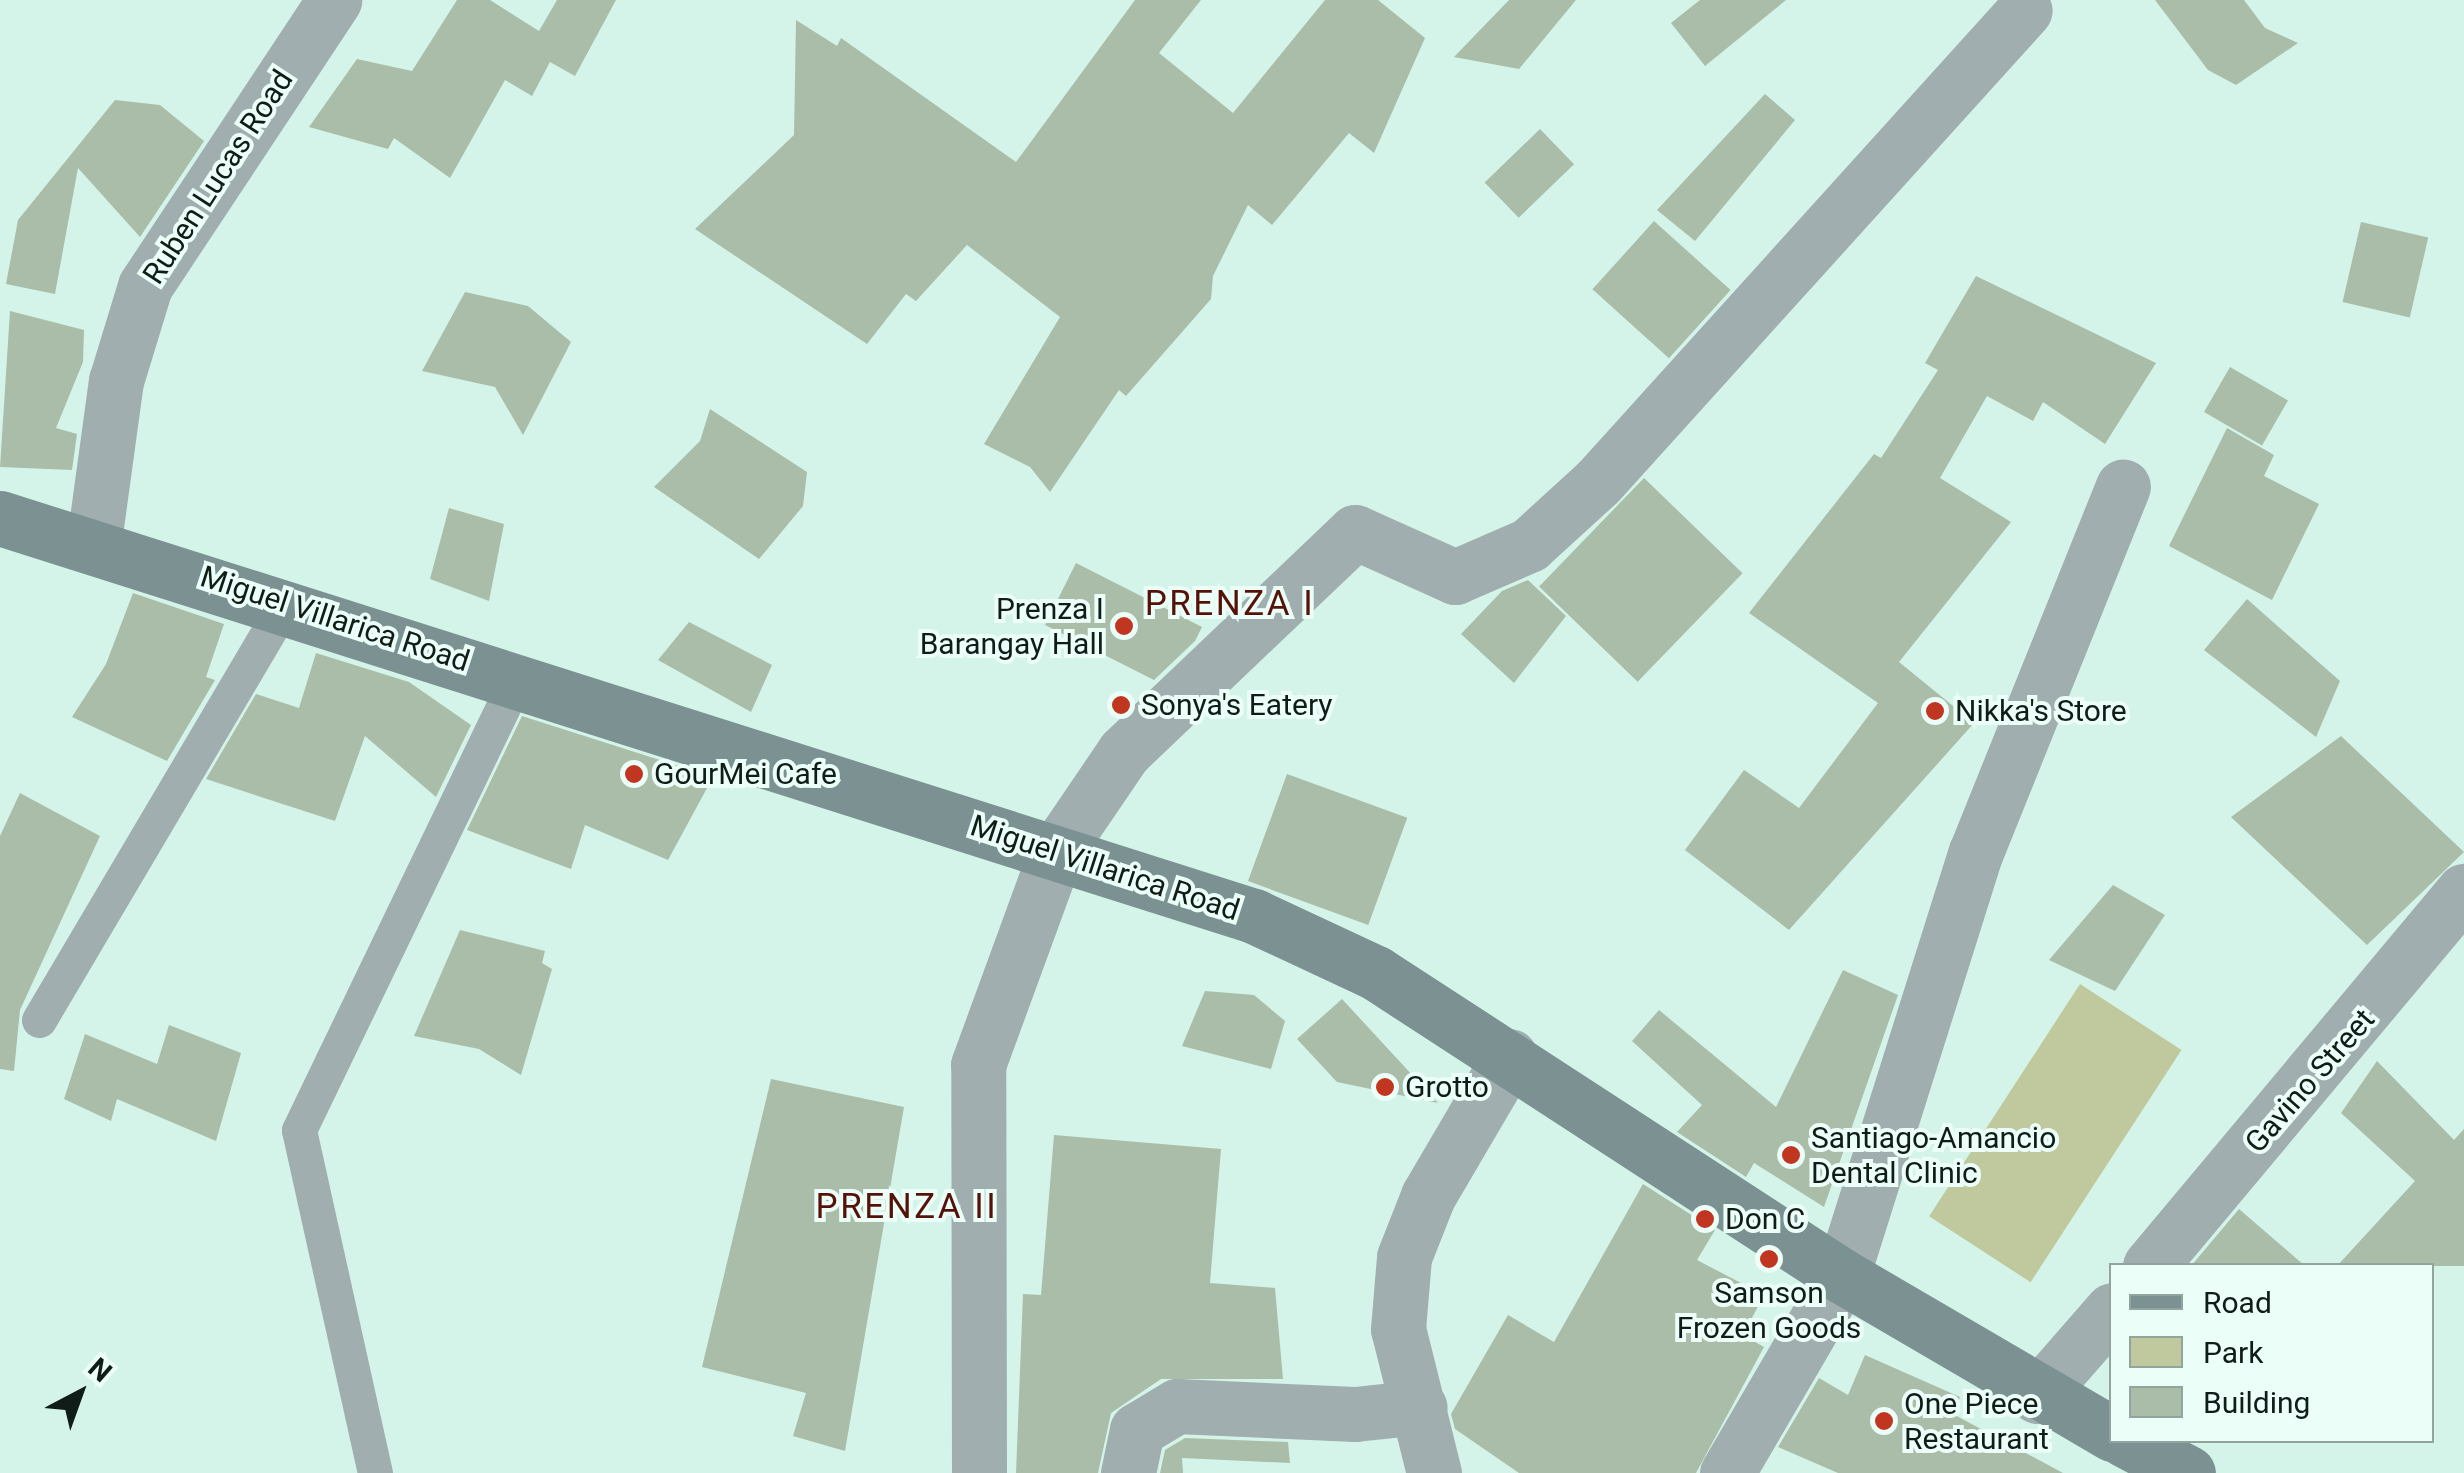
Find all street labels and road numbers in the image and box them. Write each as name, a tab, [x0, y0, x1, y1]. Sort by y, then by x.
street label: Ruben Lucas Road	[135, 63, 301, 291]
street label: Miguel Villarica Road	[196, 559, 474, 679]
street label: Miguel Villarica Road	[966, 808, 1244, 928]
street label: Gavino Street	[2238, 1002, 2382, 1160]

